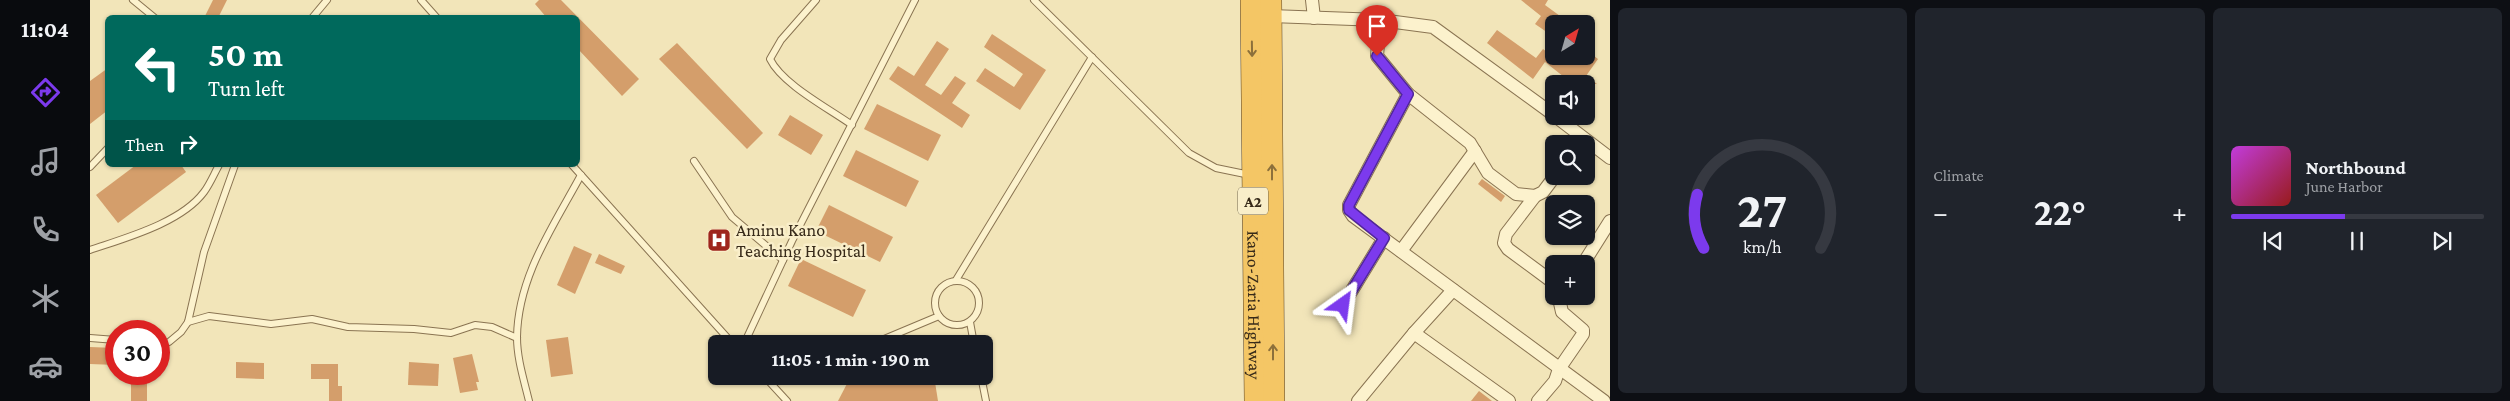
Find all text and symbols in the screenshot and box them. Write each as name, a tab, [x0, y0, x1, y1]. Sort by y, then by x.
pin	[1356, 5, 1398, 56]
icon: arrive	[1363, 12, 1391, 40]
north arrow	[1545, 15, 1595, 65]
map controls	[1545, 15, 1595, 305]
text: 11:04	[21, 17, 69, 42]
icon: left	[125, 35, 190, 100]
text: 50 m	[208, 35, 283, 74]
one-way arrow	[1247, 40, 1256, 56]
icon: directions	[28, 75, 63, 110]
button: sound	[1545, 75, 1595, 125]
text: Turn left	[208, 76, 285, 101]
icon: right	[174, 130, 202, 158]
text: Then	[125, 134, 164, 155]
button: search	[1545, 135, 1595, 185]
icon: music	[28, 144, 63, 179]
text: Northbound	[2306, 157, 2406, 178]
one-way arrow	[1267, 165, 1277, 181]
text: Climate	[1933, 167, 1984, 184]
text: June Harbor	[2306, 178, 2383, 195]
text: 27	[1737, 180, 1788, 238]
road number: A2	[1238, 188, 1268, 215]
text: 22°	[2034, 191, 2086, 233]
button: layers	[1545, 195, 1595, 245]
text: −	[1933, 197, 1948, 228]
text: +	[2172, 197, 2187, 228]
icon: phone	[28, 212, 63, 247]
place label: Aminu Kano Teaching Hospital	[736, 220, 866, 261]
hospital icon: Aminu Kano Teaching Hospital	[706, 227, 732, 253]
icon: previous	[2259, 227, 2287, 255]
icon: pause	[2343, 227, 2371, 255]
icon: next	[2428, 227, 2456, 255]
street label: Kano-Zaria Highway	[1243, 230, 1265, 380]
text: km/h	[1743, 237, 1782, 257]
button: +	[1545, 255, 1595, 305]
position arrow	[1316, 278, 1368, 330]
icon: climate	[28, 281, 63, 316]
speed limit sign: 30	[105, 320, 170, 385]
one-way arrow	[1268, 345, 1278, 361]
icon: car	[28, 349, 63, 384]
text: 11:05 · 1 min · 190 m	[771, 349, 930, 370]

